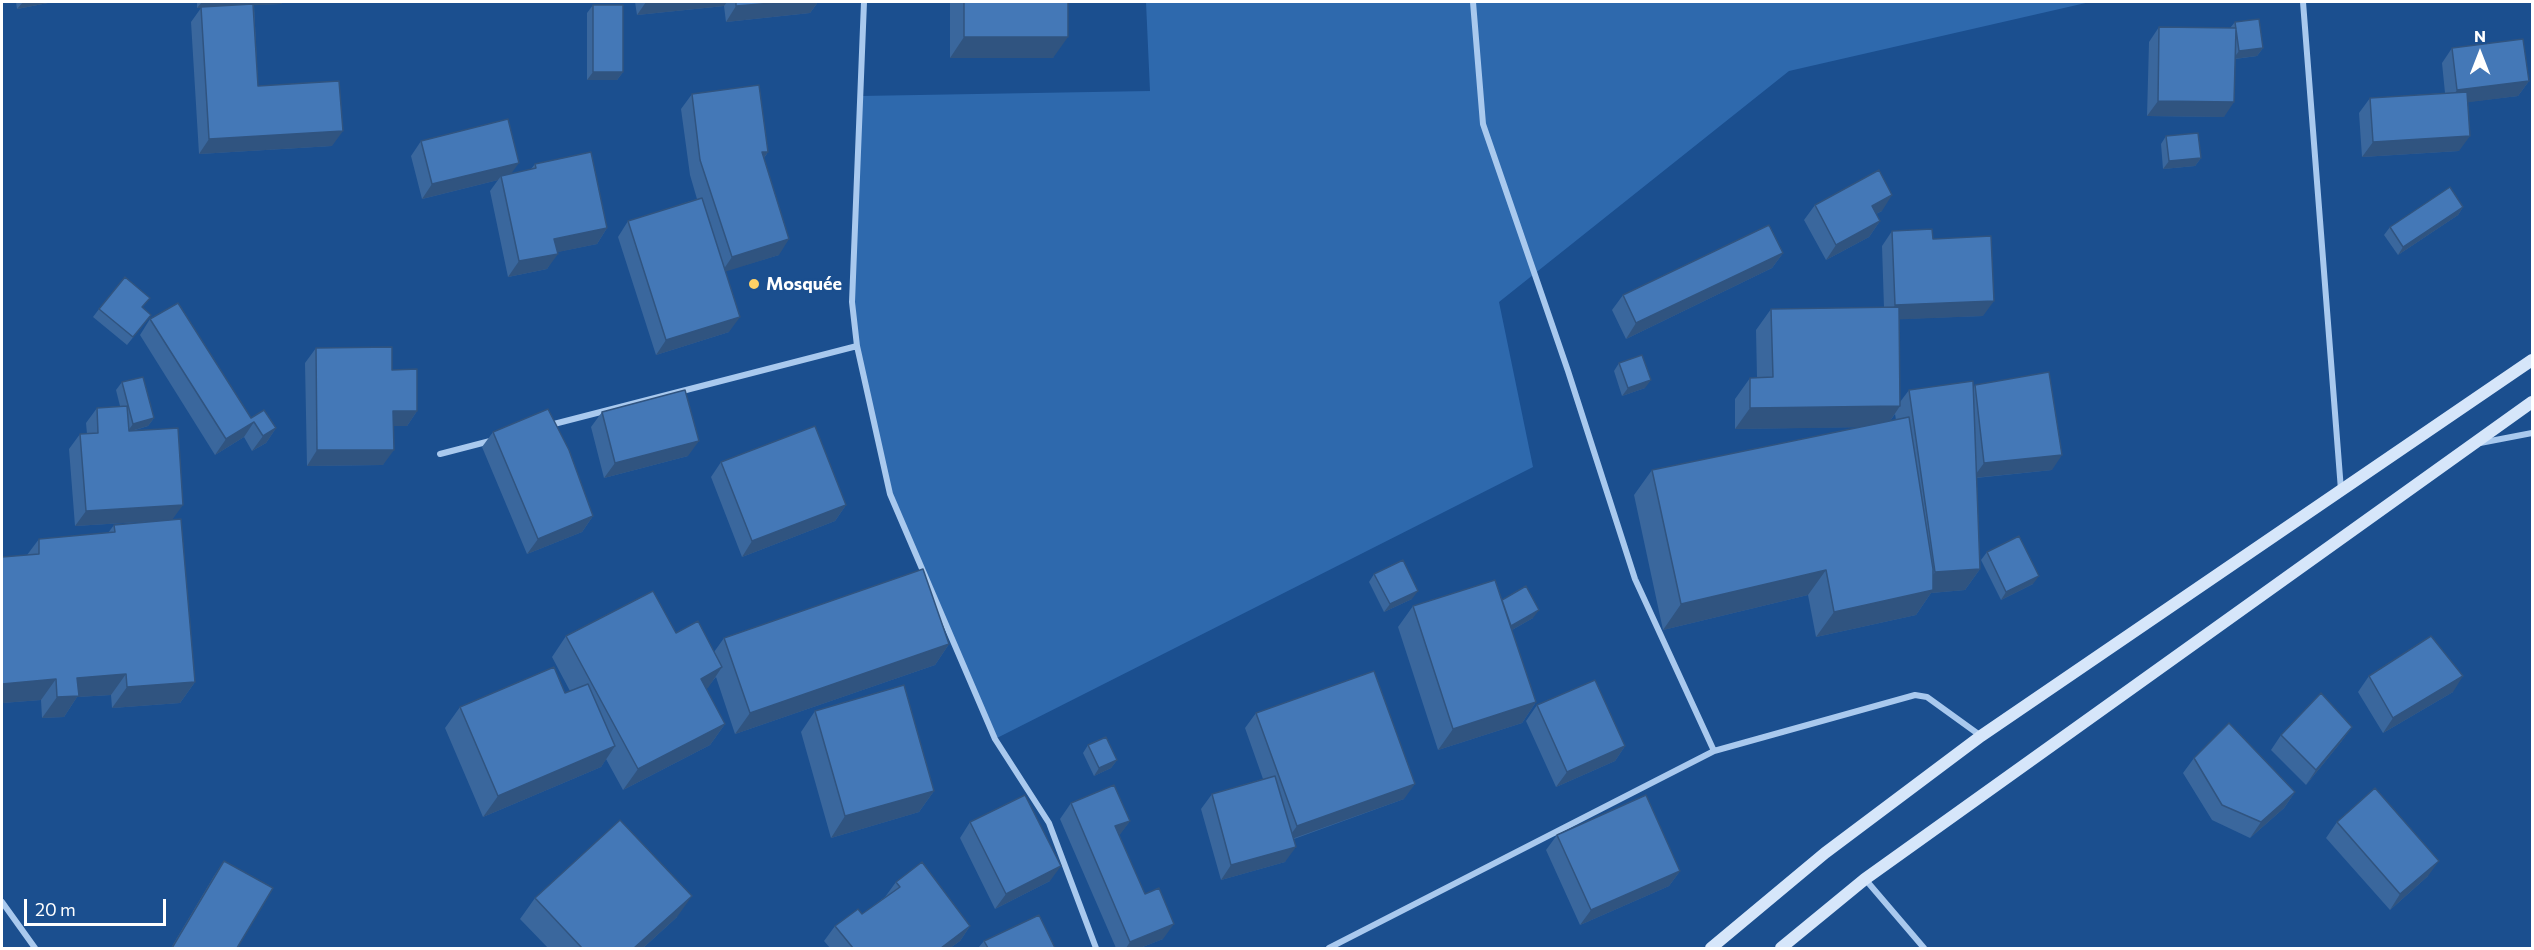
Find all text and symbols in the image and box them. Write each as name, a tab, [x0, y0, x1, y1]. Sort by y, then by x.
north arrow	[2450, 24, 2510, 84]
text: N	[2474, 26, 2486, 45]
place label: Mosquée	[766, 273, 842, 295]
marker: Mosquée	[747, 277, 761, 291]
scale bar	[27, 887, 170, 925]
text: 20 m	[35, 898, 76, 920]

